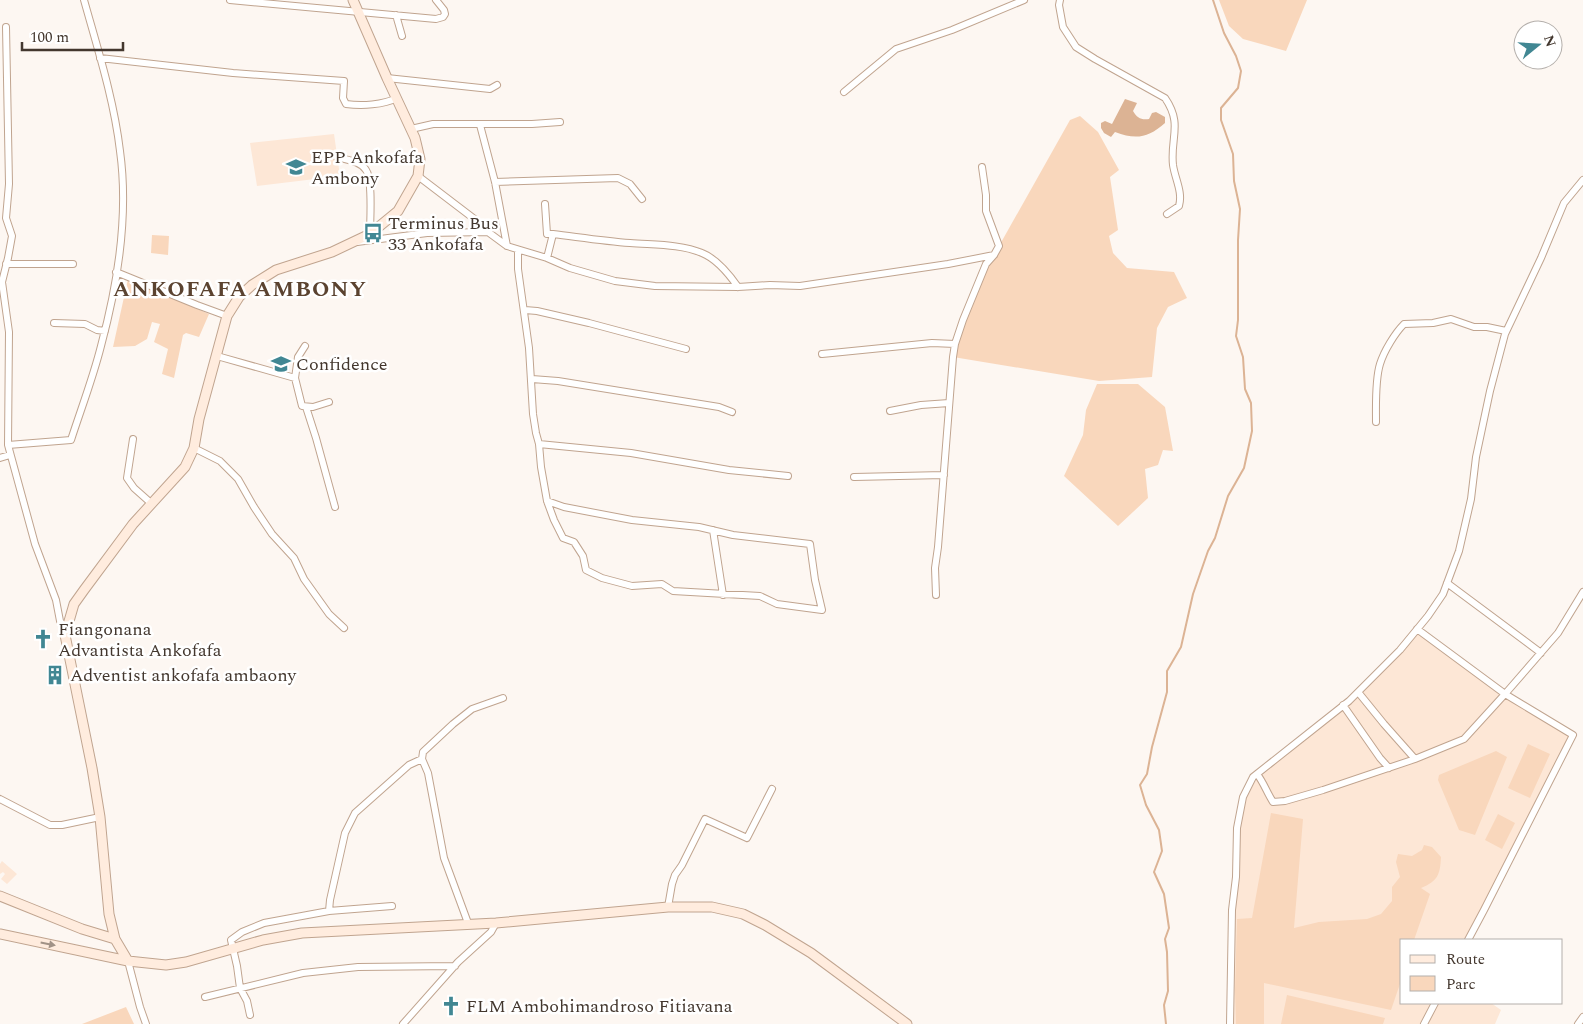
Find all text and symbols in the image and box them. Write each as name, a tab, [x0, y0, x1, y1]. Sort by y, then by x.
scale bar	[22, 20, 124, 52]
north arrow	[1513, 20, 1563, 70]
text: 100 m	[30, 26, 69, 49]
text: N	[1538, 32, 1562, 50]
place label: EPP Ankofafa Ambony	[311, 144, 424, 192]
school or university icon: EPP Ankofafa Ambony	[285, 156, 307, 178]
place label: Terminus Bus 33 Ankofafa	[388, 210, 499, 258]
bus stop icon: Terminus Bus 33 Ankofafa	[362, 222, 384, 244]
district label: ANKOFAFA AMBONY	[113, 273, 367, 306]
place label: Confidence	[296, 351, 388, 378]
school or university icon: Confidence	[270, 353, 292, 375]
place label: Fiangonana Advantista Ankofafa	[58, 616, 222, 664]
church icon: Fiangonana Advantista Ankofafa	[32, 628, 54, 650]
place label: Adventist ankofafa ambaony	[70, 662, 298, 689]
building icon: Adventist ankofafa ambaony	[44, 664, 66, 686]
legend	[1400, 939, 1563, 1004]
one-way arrow	[40, 940, 55, 948]
text: Route	[1446, 948, 1485, 971]
text: Parc	[1446, 973, 1476, 996]
place label: FLM Ambohimandroso Fitiavana	[466, 993, 733, 1020]
church icon: FLM Ambohimandroso Fitiavana	[440, 995, 462, 1017]

